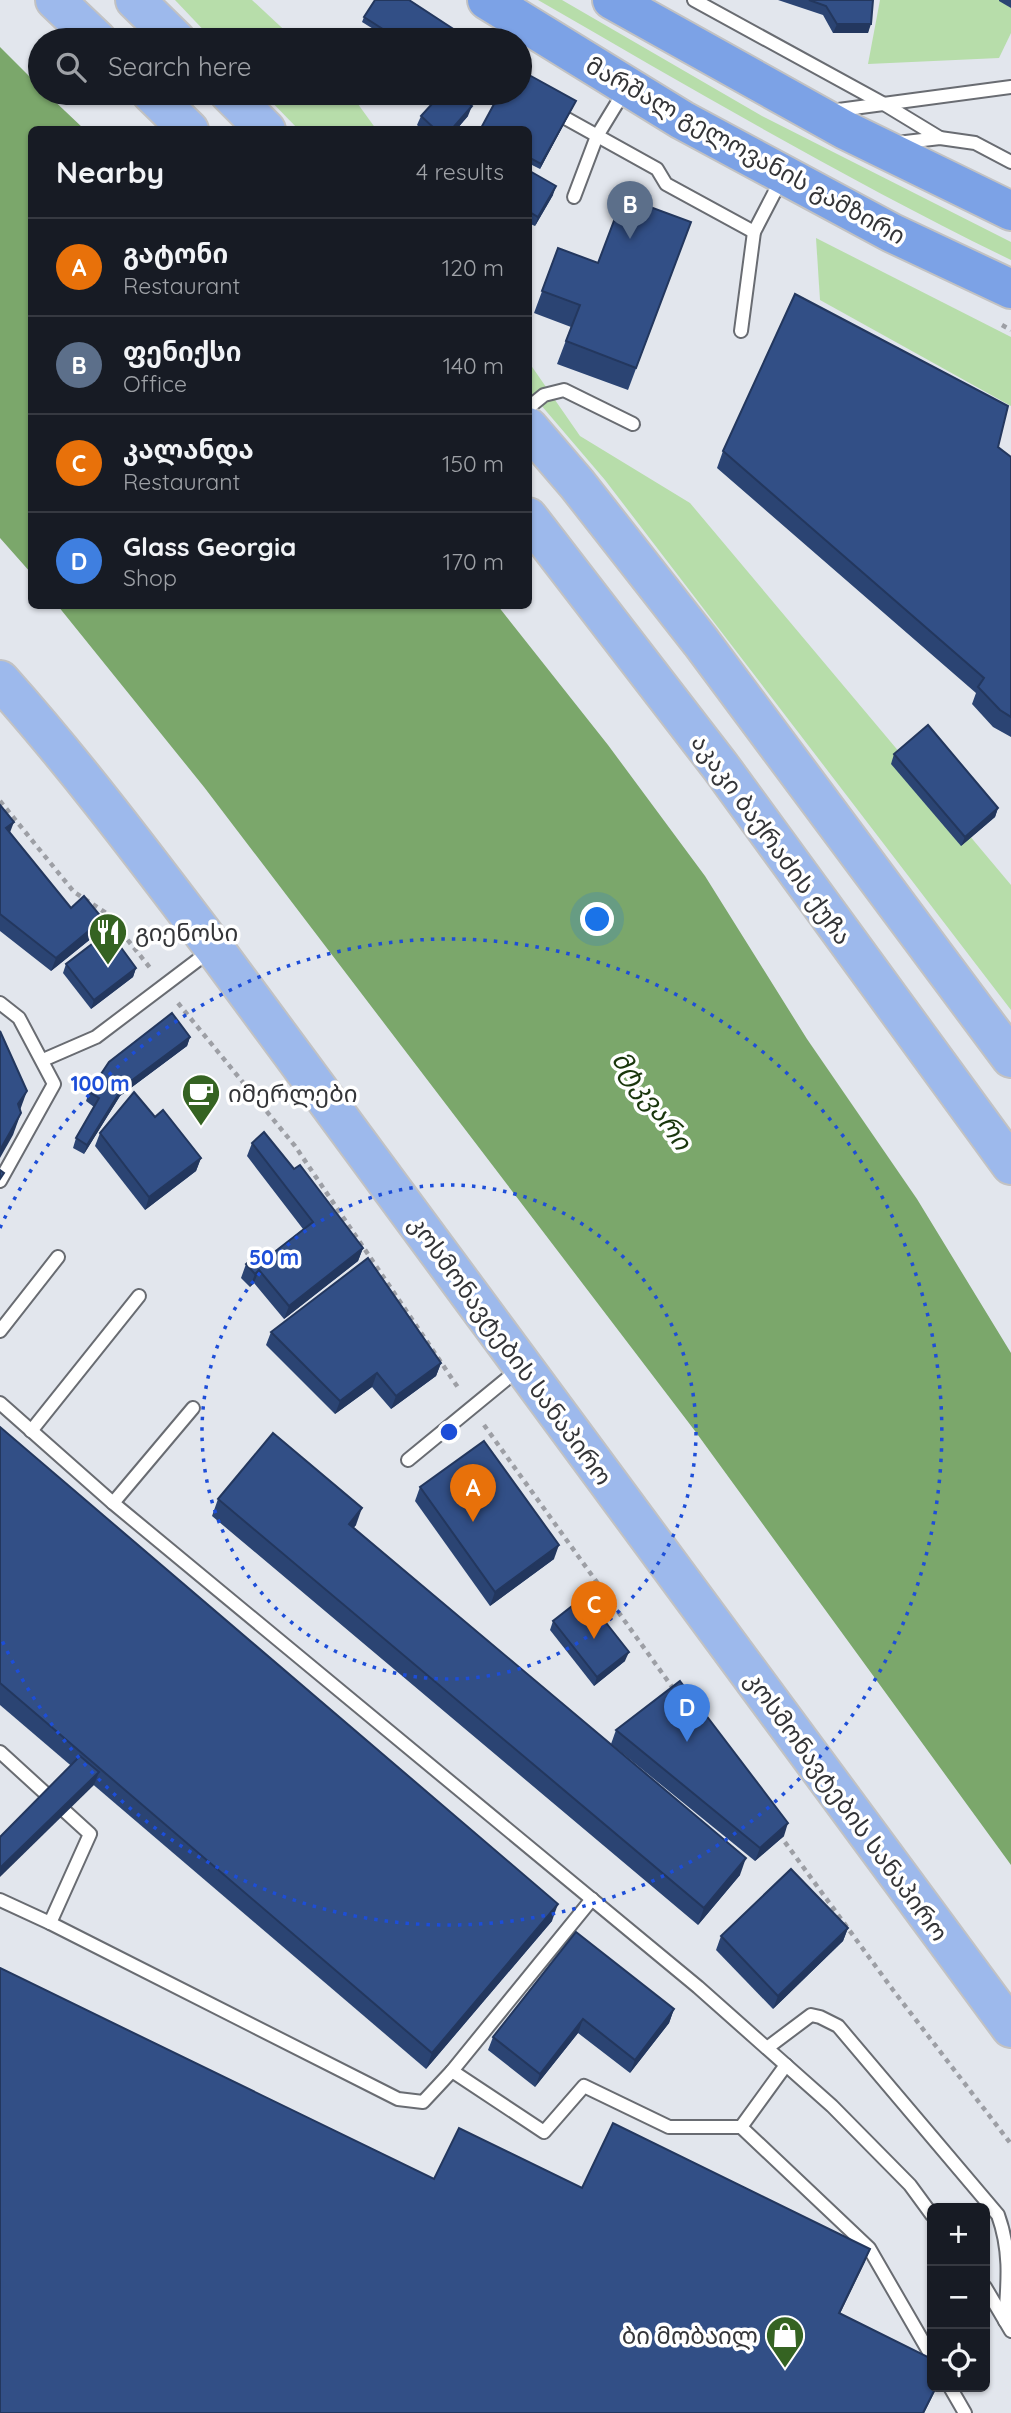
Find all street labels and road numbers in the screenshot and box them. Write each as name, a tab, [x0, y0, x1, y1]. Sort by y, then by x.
street label: მარშალ გელოვანის გამზირი	[581, 50, 911, 250]
street label: აკაკი ბაქრაძის ქუჩა	[685, 728, 859, 950]
street label: კოსმონავტების სანაპირო	[403, 1209, 619, 1491]
street label: კოსმონავტების სანაპირო	[739, 1665, 955, 1947]

